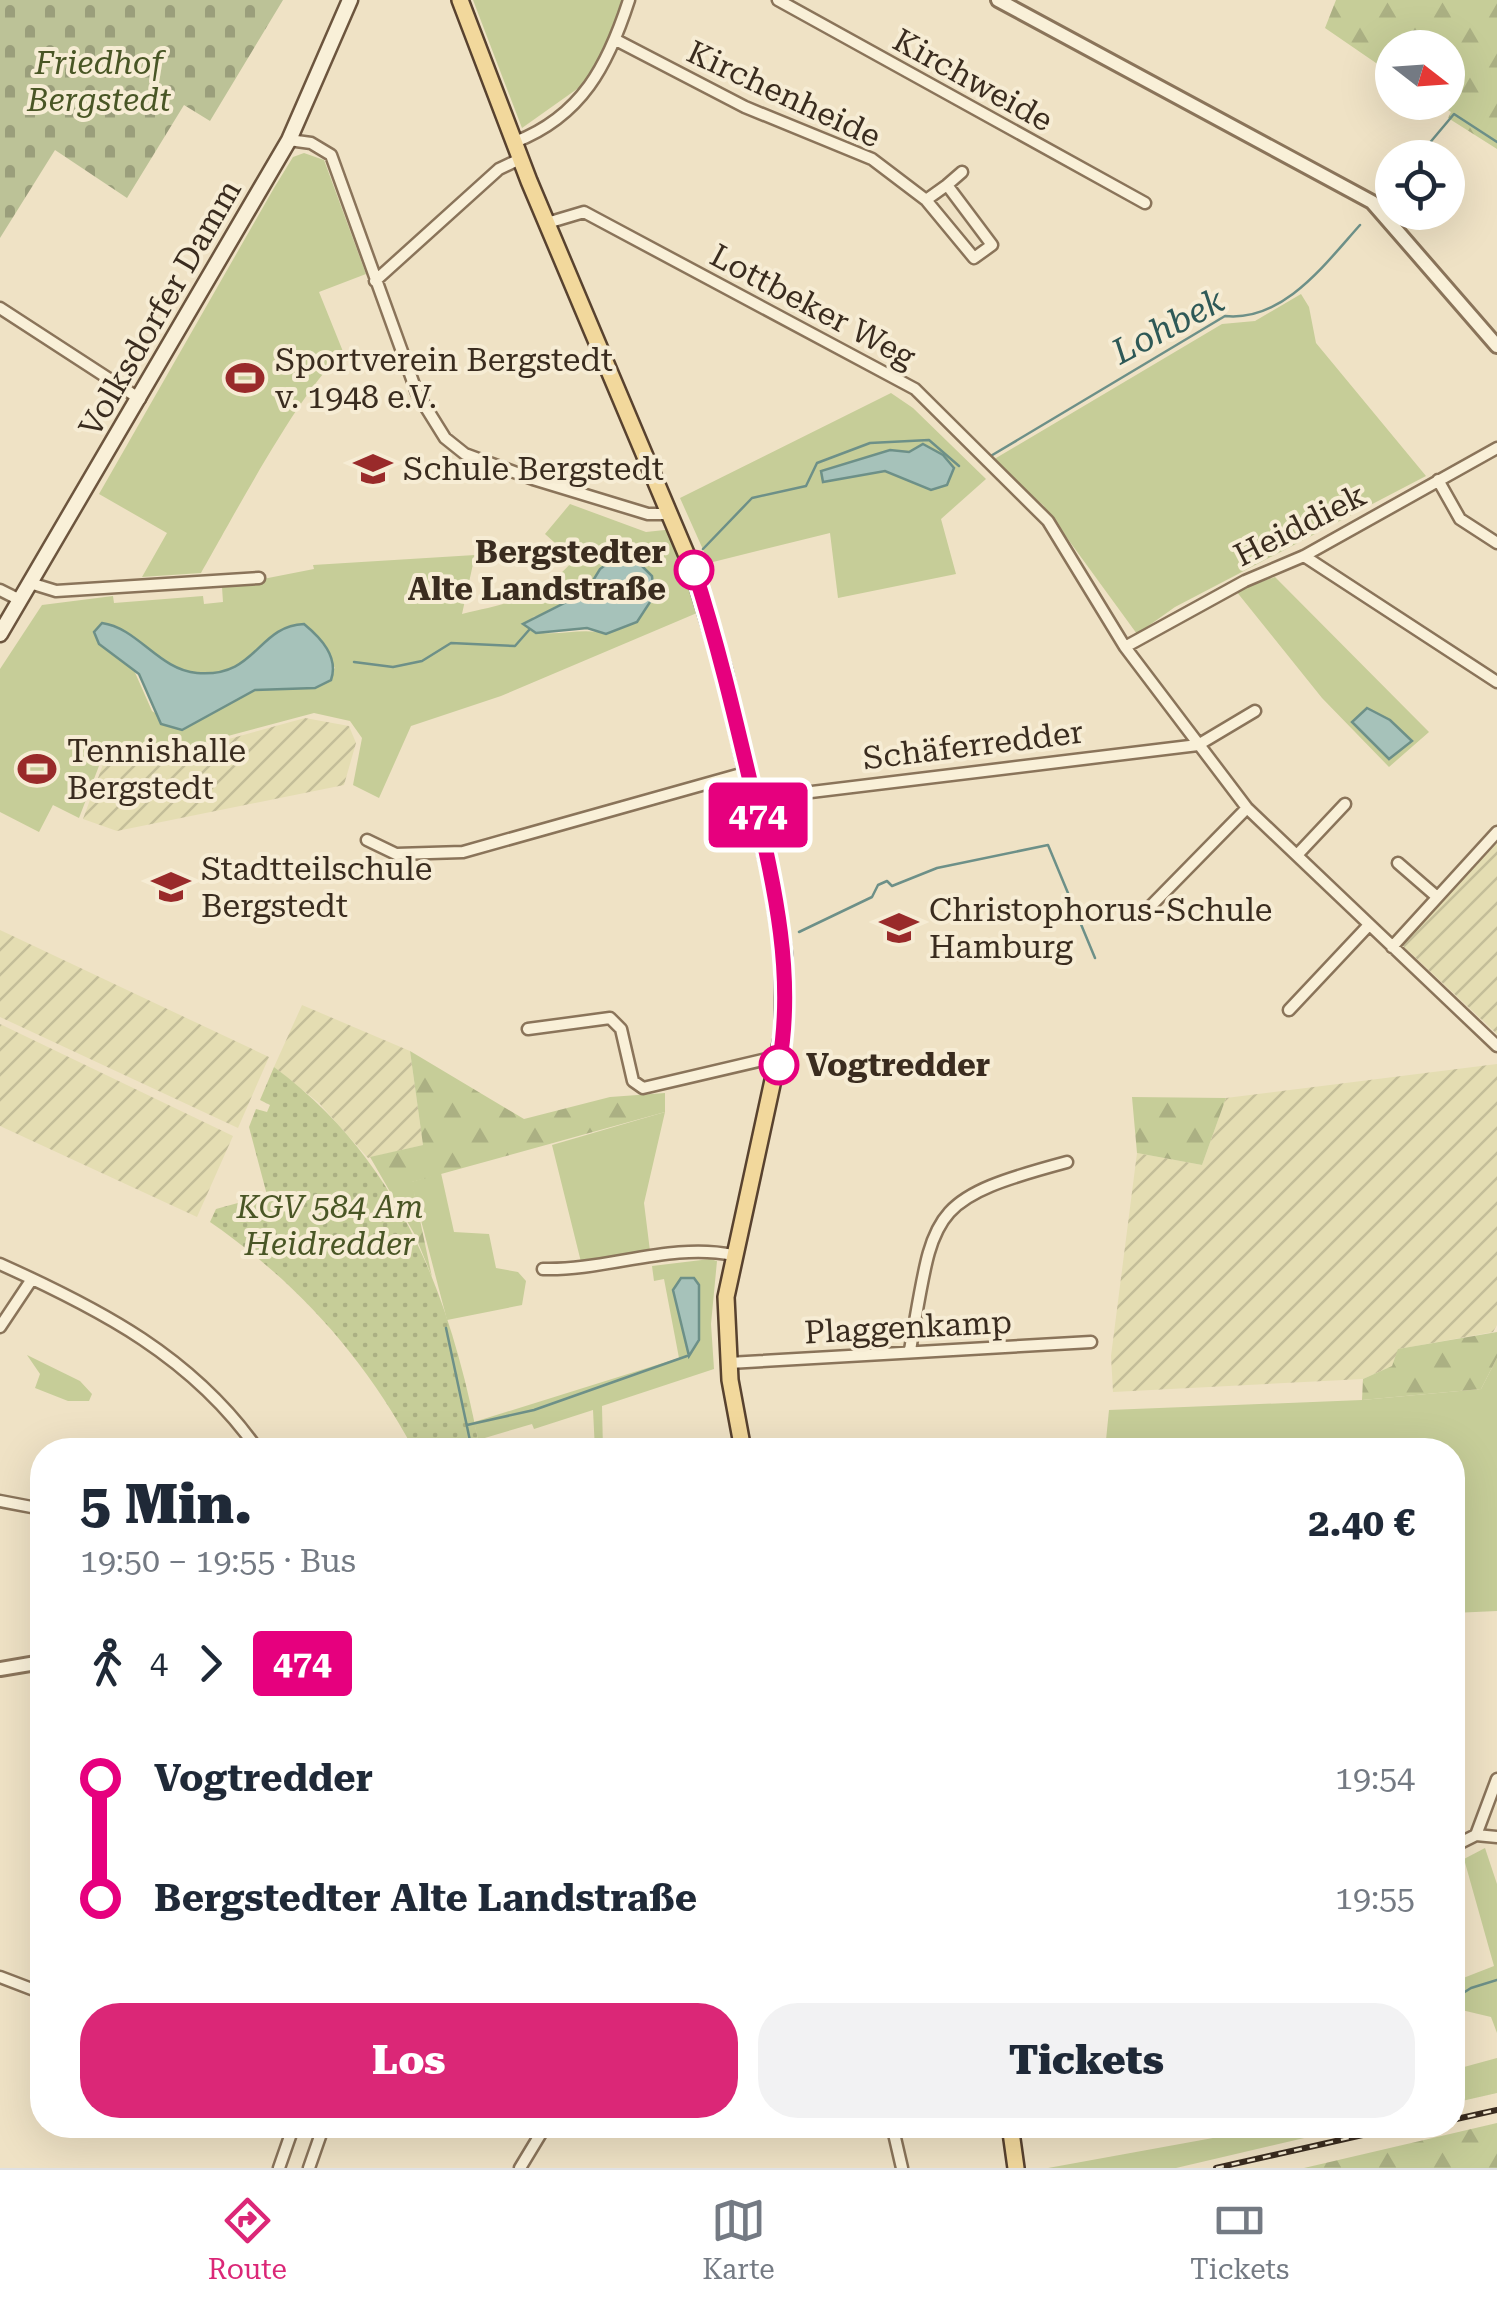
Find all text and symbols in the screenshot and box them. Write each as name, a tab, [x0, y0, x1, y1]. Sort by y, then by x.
street label: Kirchweide	[887, 21, 1059, 139]
north arrow	[1375, 30, 1465, 120]
map controls	[1375, 30, 1465, 230]
street label: Kirchenheide	[681, 33, 887, 155]
park label: Friedhof Bergstedt	[26, 44, 171, 119]
button: locate	[1375, 140, 1465, 230]
street label: Volksdorfer Damm	[71, 173, 249, 443]
street label: Lottbeker Weg	[704, 236, 923, 376]
water label: Lohbek	[1104, 280, 1231, 373]
place label: Sportverein Bergstedt v. 1948 e.V.	[275, 341, 613, 416]
sports icon: Sportverein Bergstedt v. 1948 e.V.	[224, 357, 266, 399]
school or university icon: Schule Bergstedt	[352, 448, 394, 490]
place label: Schule Bergstedt	[403, 450, 664, 488]
street label: Heiddiek	[1228, 476, 1372, 574]
place label: Bergstedter Alte Landstraße	[408, 533, 666, 608]
marker: Bergstedter Alte Landstraße	[675, 551, 713, 589]
street label: Schäferredder	[861, 713, 1085, 777]
place label: Tennishalle Bergstedt	[67, 732, 246, 807]
sports icon: Tennishalle Bergstedt	[16, 748, 58, 790]
line badge: 474	[700, 782, 816, 848]
text: 474	[729, 795, 787, 836]
place label: Stadtteilschule Bergstedt	[201, 850, 432, 925]
school or university icon: Stadtteilschule Bergstedt	[150, 866, 192, 908]
place label: Christophorus-Schule Hamburg	[929, 891, 1272, 966]
school or university icon: Christophorus-Schule Hamburg	[878, 907, 920, 949]
marker: Vogtredder	[760, 1046, 798, 1084]
place label: Vogtredder	[806, 1046, 990, 1084]
park label: KGV 584 Am Heidredder	[236, 1188, 423, 1263]
street label: Plaggenkamp	[803, 1303, 1013, 1351]
text: 5 Min.	[80, 1472, 252, 1536]
text: 2.40 €	[1308, 1501, 1415, 1545]
text: 19:50 – 19:55 · Bus	[80, 1542, 356, 1580]
icon: walk	[80, 1636, 135, 1691]
icon: forward	[183, 1636, 238, 1691]
text: 474	[273, 1643, 332, 1684]
text: 4	[150, 1644, 168, 1682]
text: Vogtredder	[154, 1756, 373, 1800]
text: 19:54	[1335, 1759, 1415, 1797]
text: Bergstedter Alte Landstraße	[154, 1876, 697, 1920]
text: 19:55	[1335, 1879, 1415, 1917]
button: Los	[80, 2003, 738, 2118]
button: Tickets	[758, 2003, 1415, 2118]
tab: Route	[208, 2193, 287, 2286]
tab: Karte	[702, 2193, 775, 2286]
tab: Tickets	[1190, 2193, 1289, 2286]

